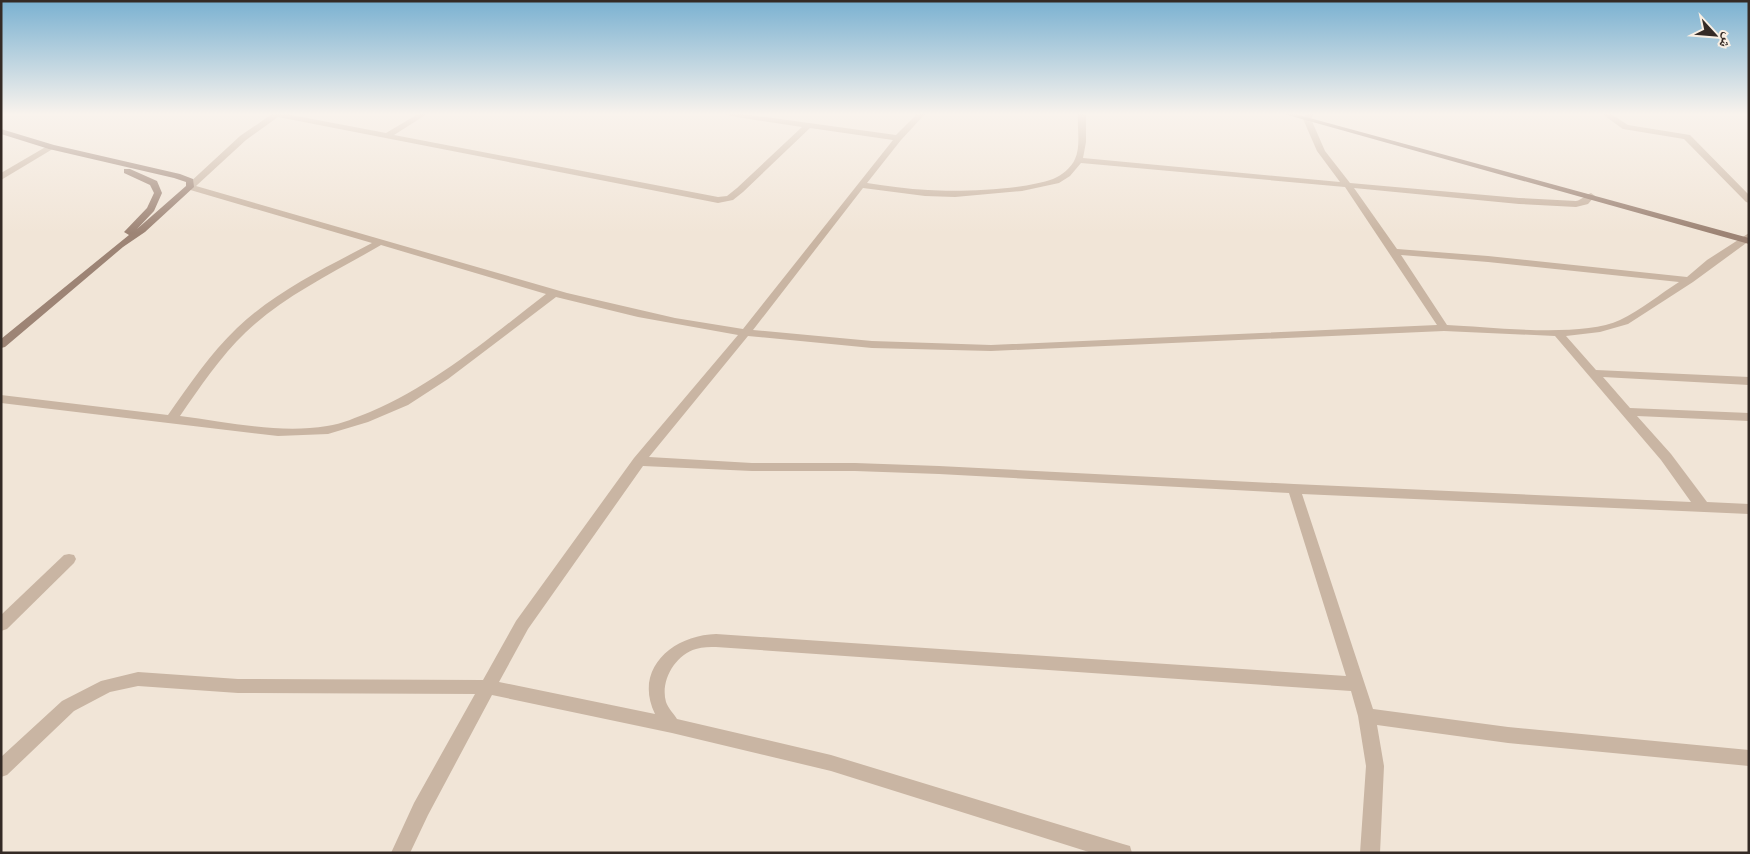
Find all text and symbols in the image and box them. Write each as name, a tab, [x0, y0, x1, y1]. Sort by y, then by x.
north arrow	[1690, 10, 1740, 60]
text: ش	[1715, 30, 1737, 51]

